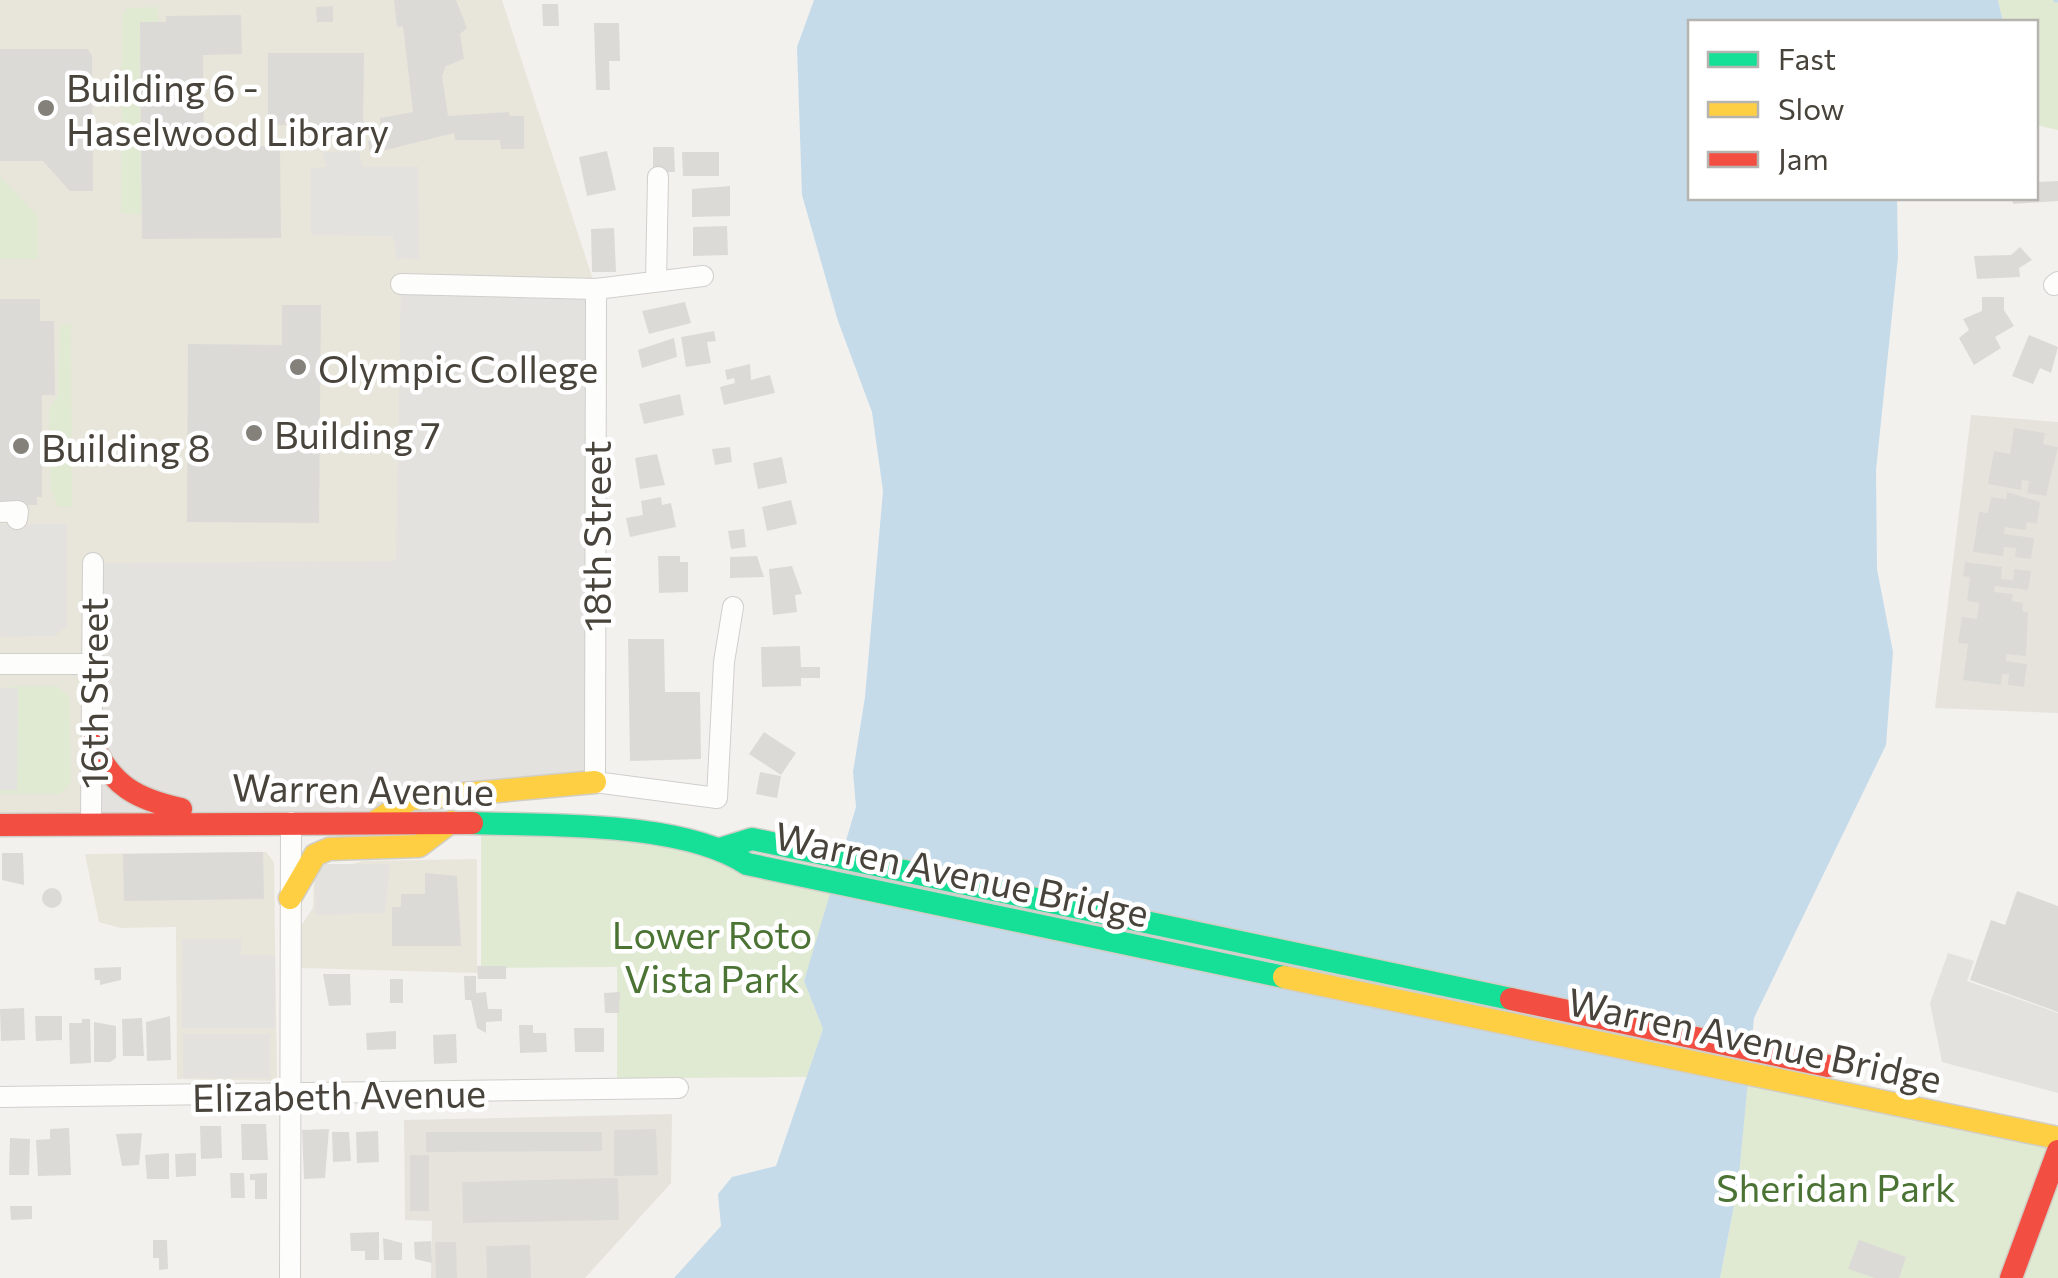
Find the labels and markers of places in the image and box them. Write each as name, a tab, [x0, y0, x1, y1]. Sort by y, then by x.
place label: Building 6 - Haselwood Library	[66, 63, 389, 154]
marker: Building 6 - Haselwood Library	[35, 97, 57, 119]
place label: Olympic College	[318, 344, 598, 391]
marker: Olympic College	[287, 356, 309, 378]
place label: Building 7	[274, 410, 441, 457]
marker: Building 7	[243, 422, 265, 444]
place label: Building 8	[41, 423, 211, 470]
marker: Building 8	[10, 435, 32, 457]

